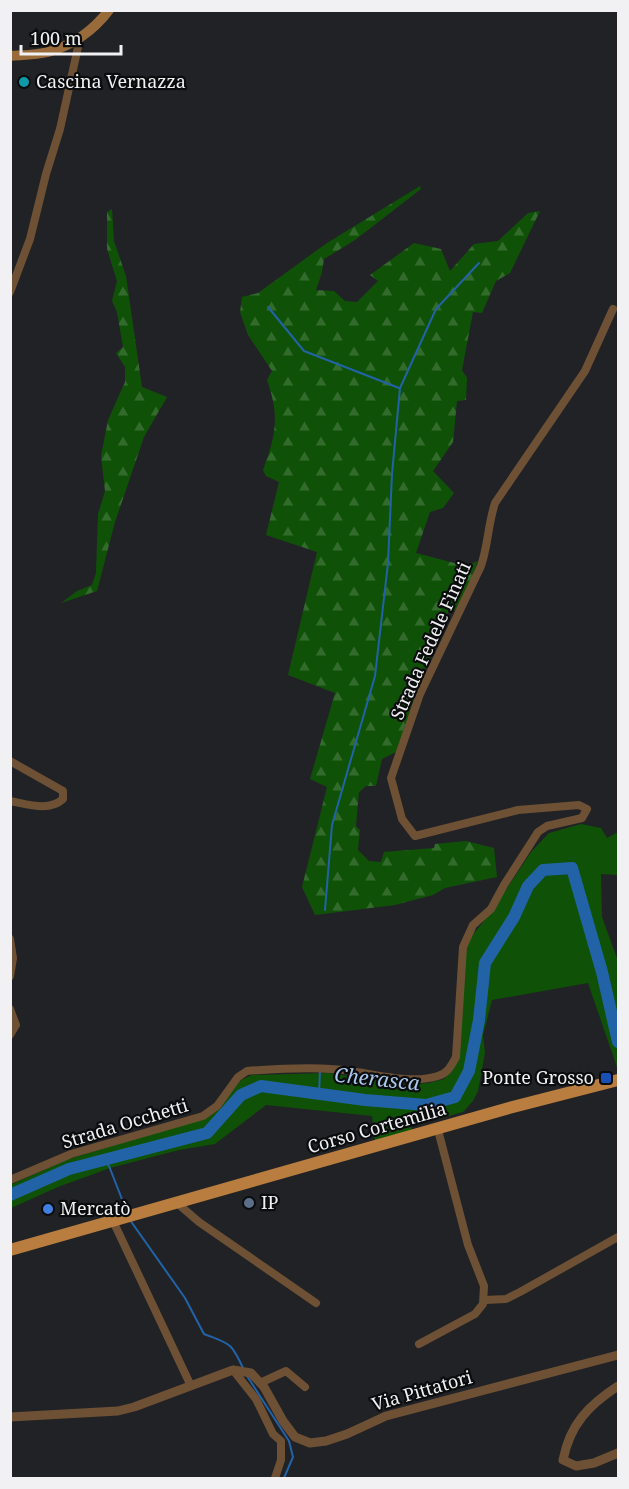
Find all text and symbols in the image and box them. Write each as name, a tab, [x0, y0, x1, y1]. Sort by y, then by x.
scale bar	[21, 18, 122, 56]
text: 100 m	[30, 26, 82, 50]
place label: Cascina Vernazza	[36, 69, 186, 93]
marker: Cascina Vernazza	[17, 75, 31, 89]
street label: Strada Fedele Finati	[384, 558, 476, 723]
water label: Cherasca	[333, 1061, 421, 1096]
place label: Ponte Grosso	[482, 1065, 594, 1089]
marker: Ponte Grosso	[599, 1071, 613, 1085]
street label: Strada Occhetti	[59, 1092, 191, 1154]
street label: Corso Cortemilia	[305, 1096, 449, 1158]
place label: IP	[261, 1190, 279, 1214]
place label: Mercatò	[60, 1196, 131, 1220]
marker: IP	[242, 1196, 256, 1210]
marker: Mercatò	[41, 1202, 55, 1216]
street label: Via Pittatori	[369, 1364, 475, 1416]

